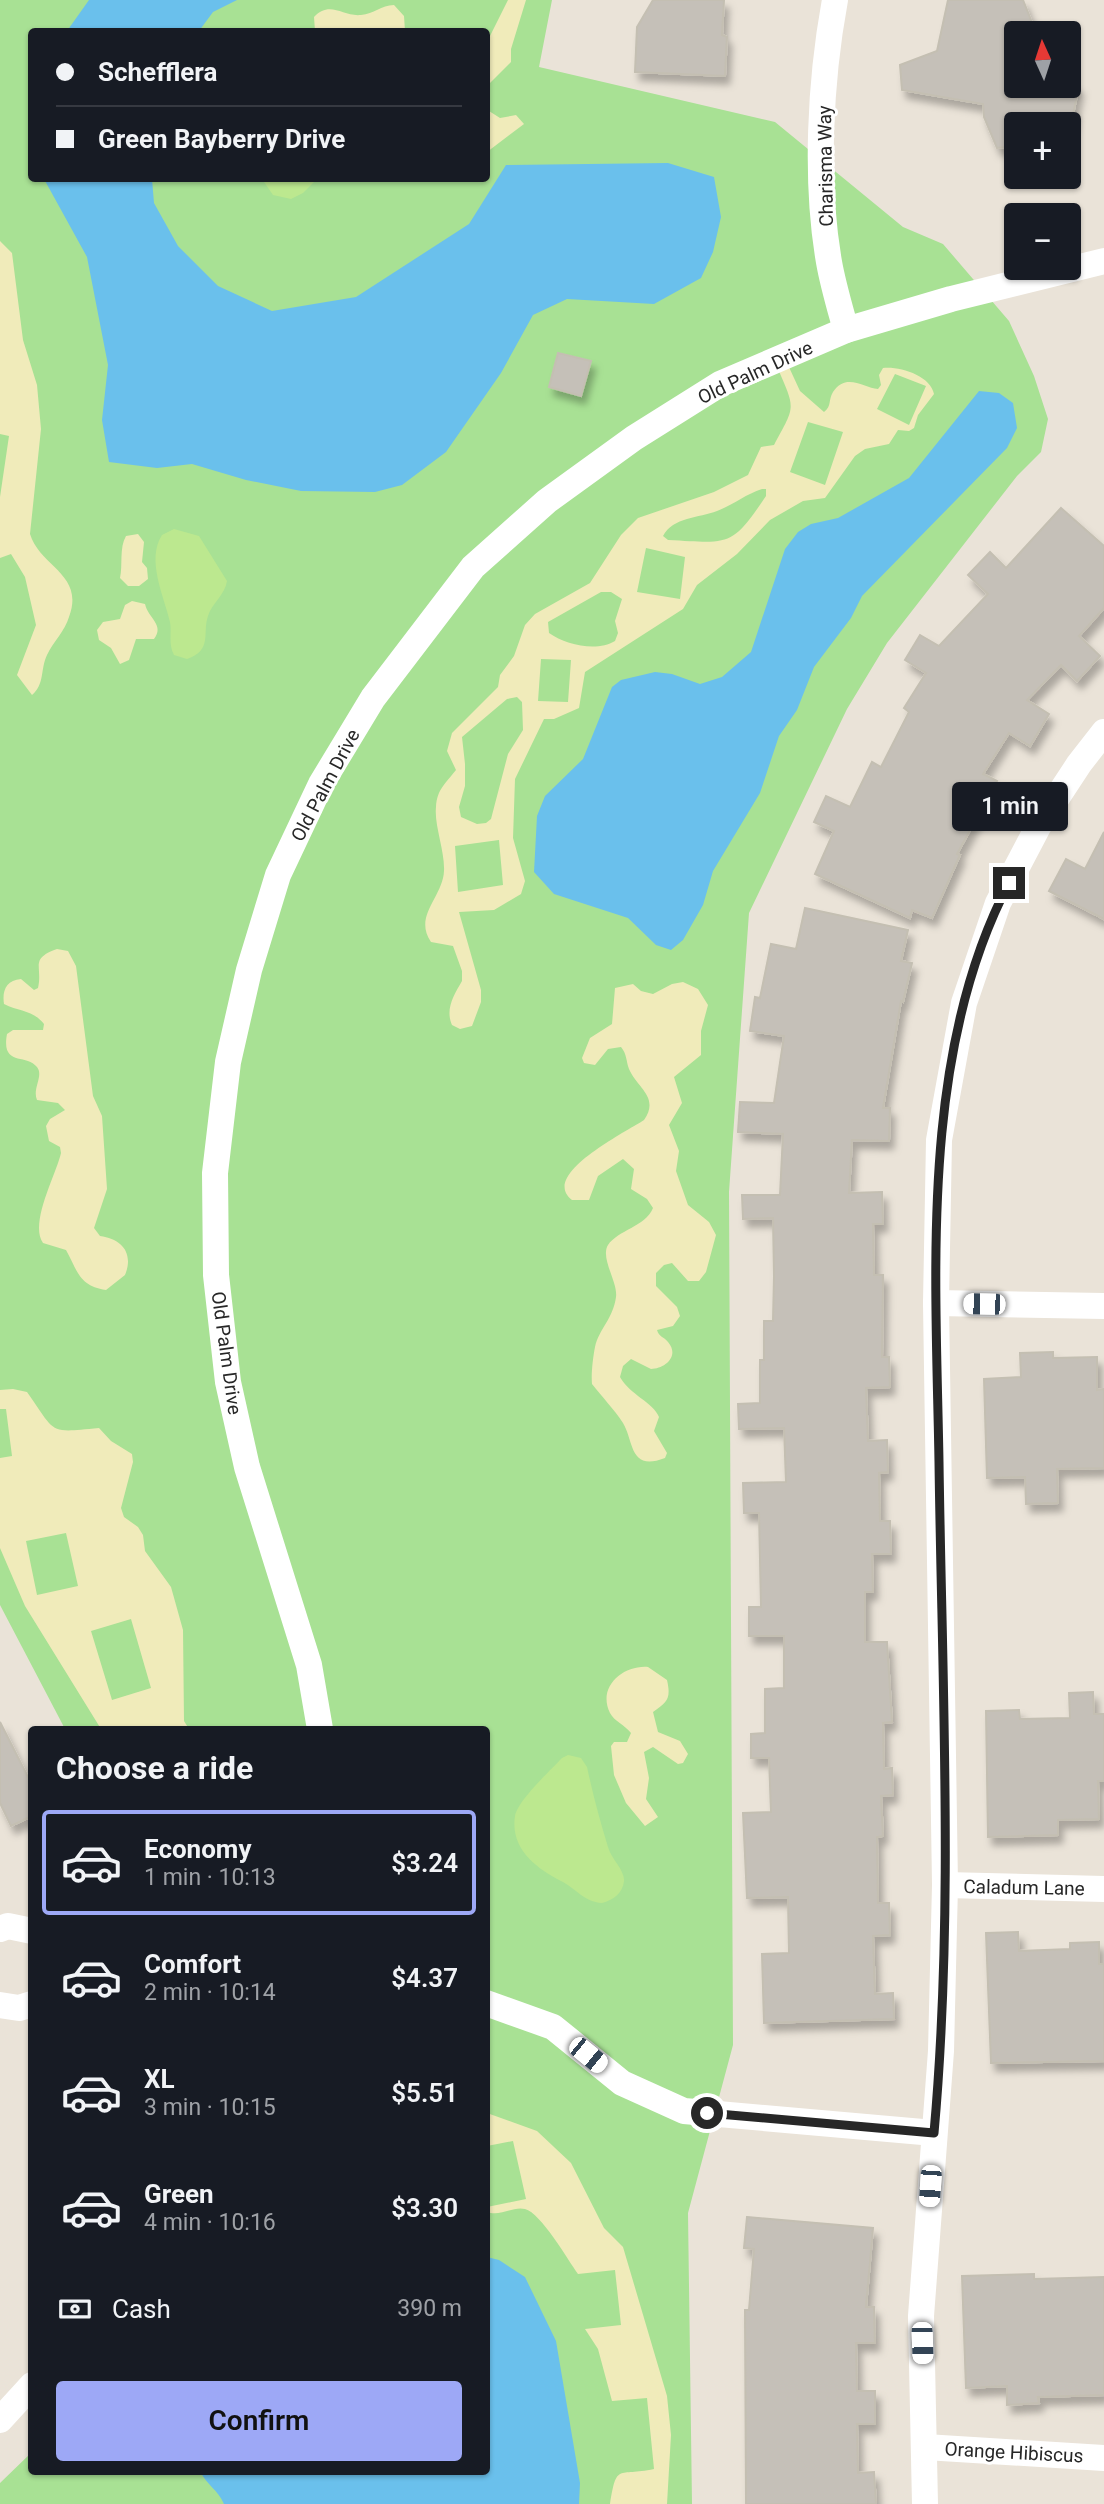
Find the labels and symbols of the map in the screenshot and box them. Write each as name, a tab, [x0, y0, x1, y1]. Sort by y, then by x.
north arrow	[1004, 21, 1082, 98]
street label: Charisma Way	[813, 105, 838, 227]
street label: Old Palm Drive	[694, 336, 816, 409]
street label: Old Palm Drive	[286, 725, 365, 845]
callout: 1 min	[951, 782, 1067, 830]
route end	[993, 867, 1025, 899]
street label: Old Palm Drive	[206, 1290, 247, 1416]
car	[963, 1293, 1006, 1315]
street label: Caladum Lane	[963, 1875, 1085, 1900]
car	[566, 2034, 611, 2076]
route start	[691, 2097, 723, 2129]
car	[919, 2164, 942, 2208]
car	[911, 2322, 934, 2364]
street label: Orange Hibiscus	[944, 2437, 1084, 2468]

